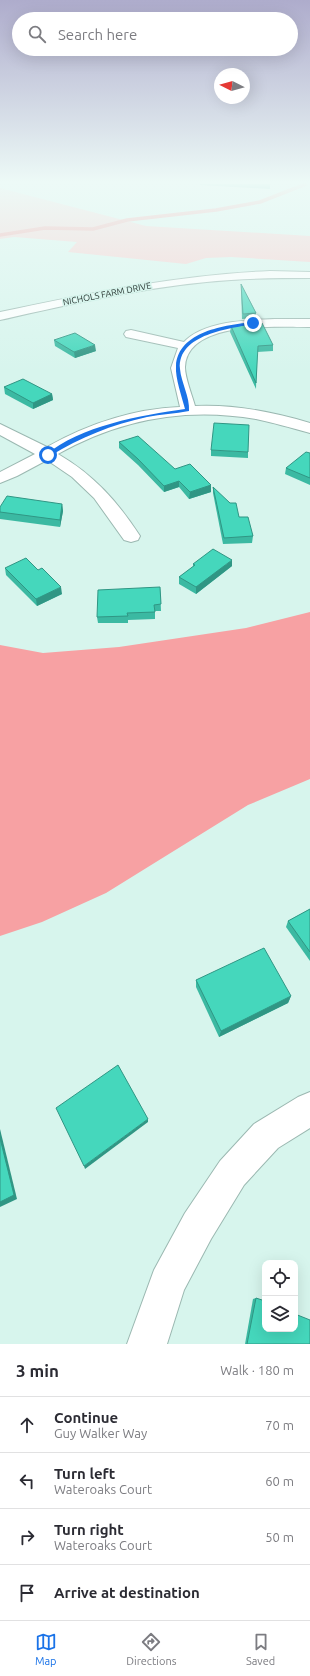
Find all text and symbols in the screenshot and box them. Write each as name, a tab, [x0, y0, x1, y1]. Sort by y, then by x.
search box	[12, 12, 298, 56]
icon: search	[26, 23, 48, 45]
text: Search here	[58, 26, 137, 43]
north arrow	[214, 68, 250, 104]
street label: NICHOLS FARM DRIVE	[62, 281, 152, 307]
route end	[244, 314, 262, 332]
route start	[39, 446, 57, 464]
map controls	[262, 1260, 298, 1332]
button: locate	[262, 1260, 298, 1296]
button: layers	[262, 1296, 298, 1332]
text: 3 min	[16, 1361, 59, 1380]
text: Walk · 180 m	[220, 1363, 294, 1377]
text: Continue	[54, 1409, 118, 1426]
icon: ahead	[16, 1414, 38, 1436]
text: 70 m	[265, 1418, 294, 1432]
text: Guy Walker Way	[54, 1426, 147, 1440]
text: Turn left	[54, 1465, 115, 1482]
icon: left	[16, 1470, 38, 1492]
text: 60 m	[265, 1474, 294, 1488]
text: Wateroaks Court	[54, 1482, 152, 1496]
text: Turn right	[54, 1521, 124, 1538]
icon: right	[16, 1526, 38, 1548]
text: 50 m	[265, 1530, 294, 1544]
text: Wateroaks Court	[54, 1538, 152, 1552]
icon: arrive	[16, 1582, 38, 1604]
text: Arrive at destination	[54, 1584, 200, 1601]
tab: Map	[35, 1631, 57, 1667]
tab: Directions	[126, 1631, 176, 1667]
tab: Saved	[246, 1631, 275, 1667]

